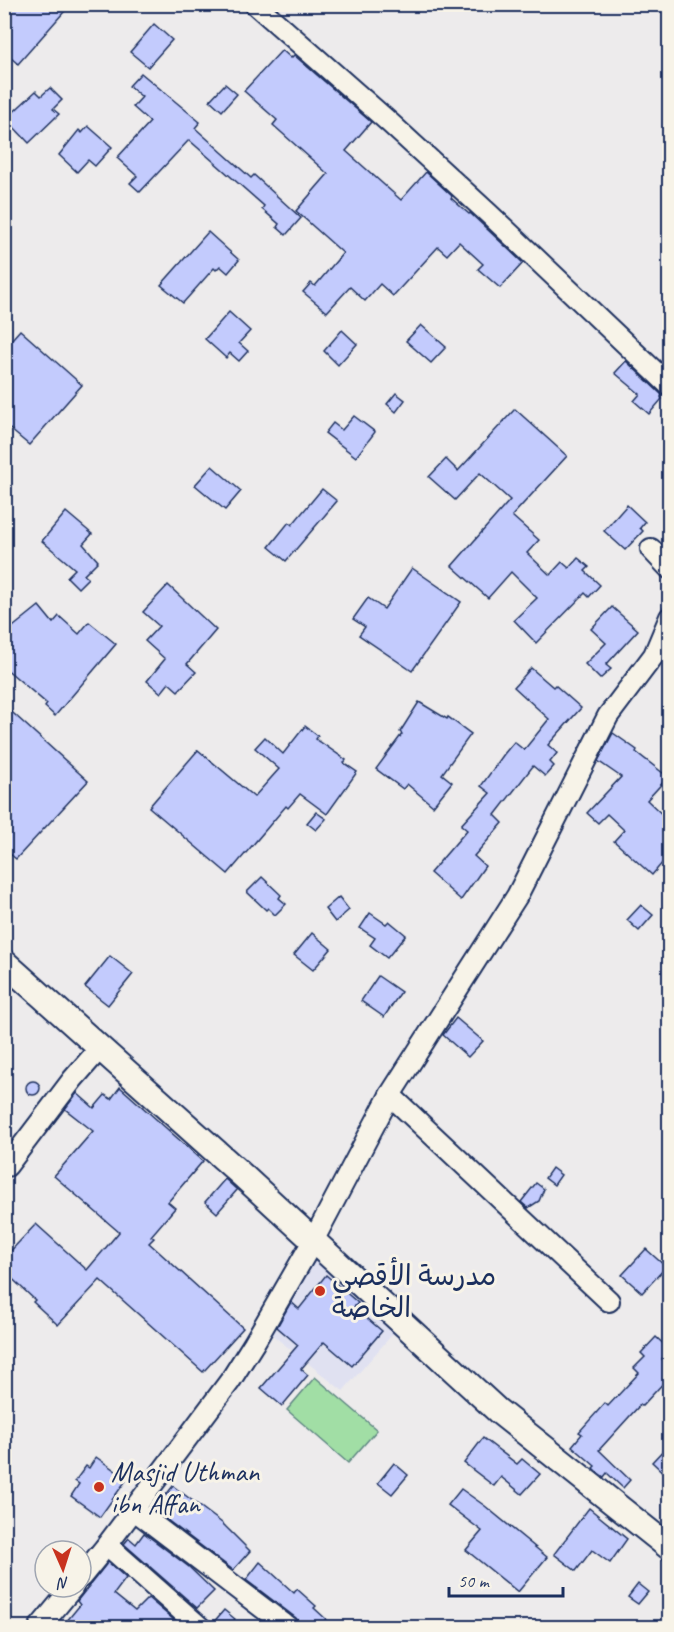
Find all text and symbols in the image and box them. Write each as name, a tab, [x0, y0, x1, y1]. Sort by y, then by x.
place label: مدرسة الأقصى الخاصة	[332, 1257, 496, 1325]
marker: مدرسة الأقصى الخاصة	[313, 1284, 327, 1298]
place label: Masjid Uthman ibn Affan	[111, 1454, 260, 1521]
marker: Masjid Uthman ibn Affan	[92, 1480, 106, 1494]
north arrow	[33, 1539, 93, 1599]
scale bar	[449, 1560, 563, 1598]
text: 50 m	[458, 1570, 491, 1592]
text: N	[55, 1573, 69, 1593]

